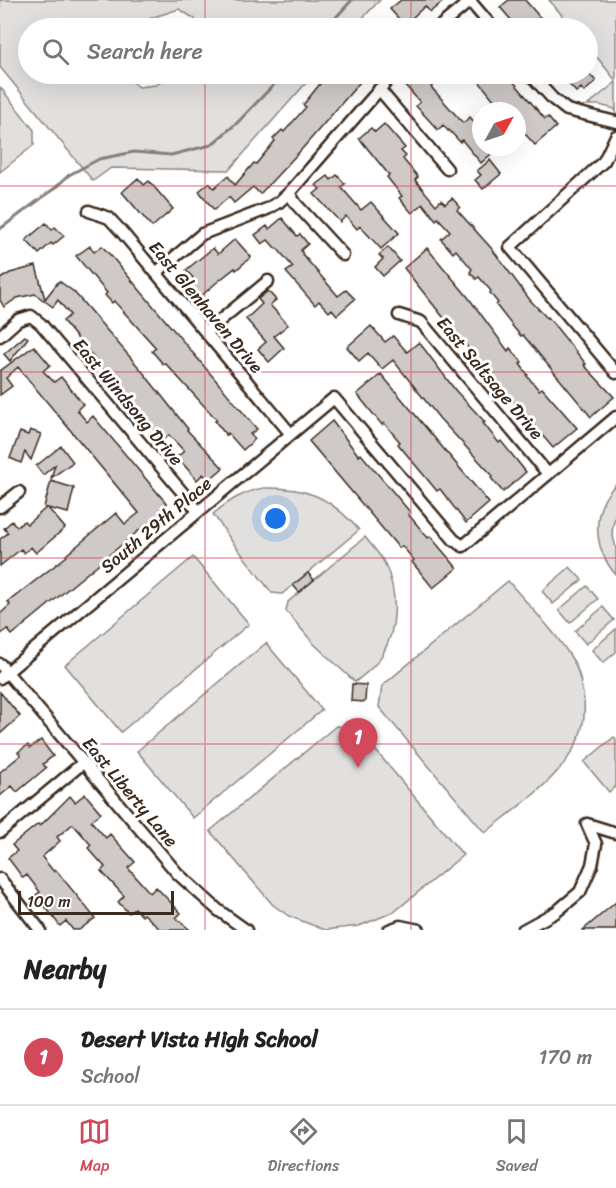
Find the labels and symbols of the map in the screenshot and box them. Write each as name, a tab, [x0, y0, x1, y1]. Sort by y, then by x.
north arrow	[472, 102, 526, 156]
street label: East Glenhaven Drive	[140, 233, 272, 381]
street label: East Saltsage Drive	[428, 309, 552, 447]
street label: East Windsong Drive	[65, 331, 191, 473]
street label: South 29th Place	[93, 468, 219, 582]
your location	[261, 504, 290, 533]
pin: 1	[338, 718, 378, 768]
street label: East Liberty Lane	[74, 729, 186, 855]
scale bar	[18, 888, 174, 916]

